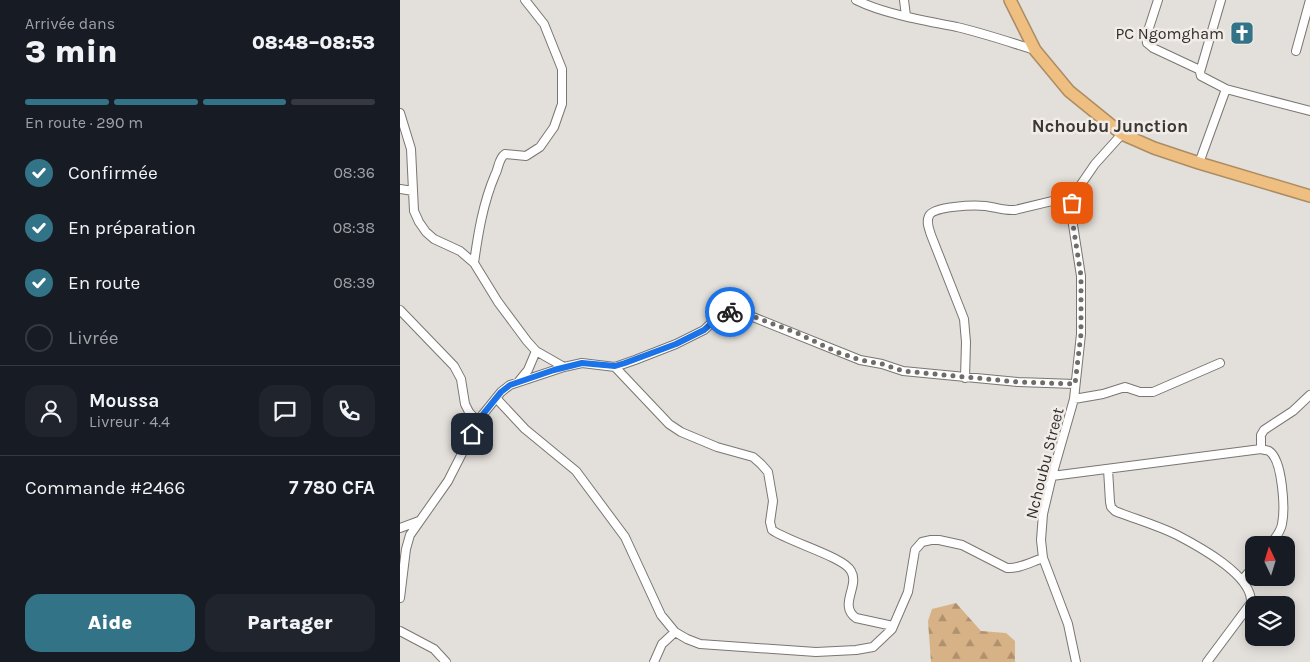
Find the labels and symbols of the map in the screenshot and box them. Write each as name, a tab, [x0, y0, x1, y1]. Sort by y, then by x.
church icon: PC Ngomgham	[1229, 20, 1255, 46]
place label: PC Ngomgham	[1115, 24, 1224, 43]
district label: Nchoubu Junction	[1032, 115, 1188, 137]
pin	[1051, 182, 1093, 224]
courier	[705, 287, 755, 337]
street label: Nchoubu Street	[1021, 405, 1068, 521]
pin	[451, 413, 493, 455]
north arrow	[1245, 536, 1295, 586]

